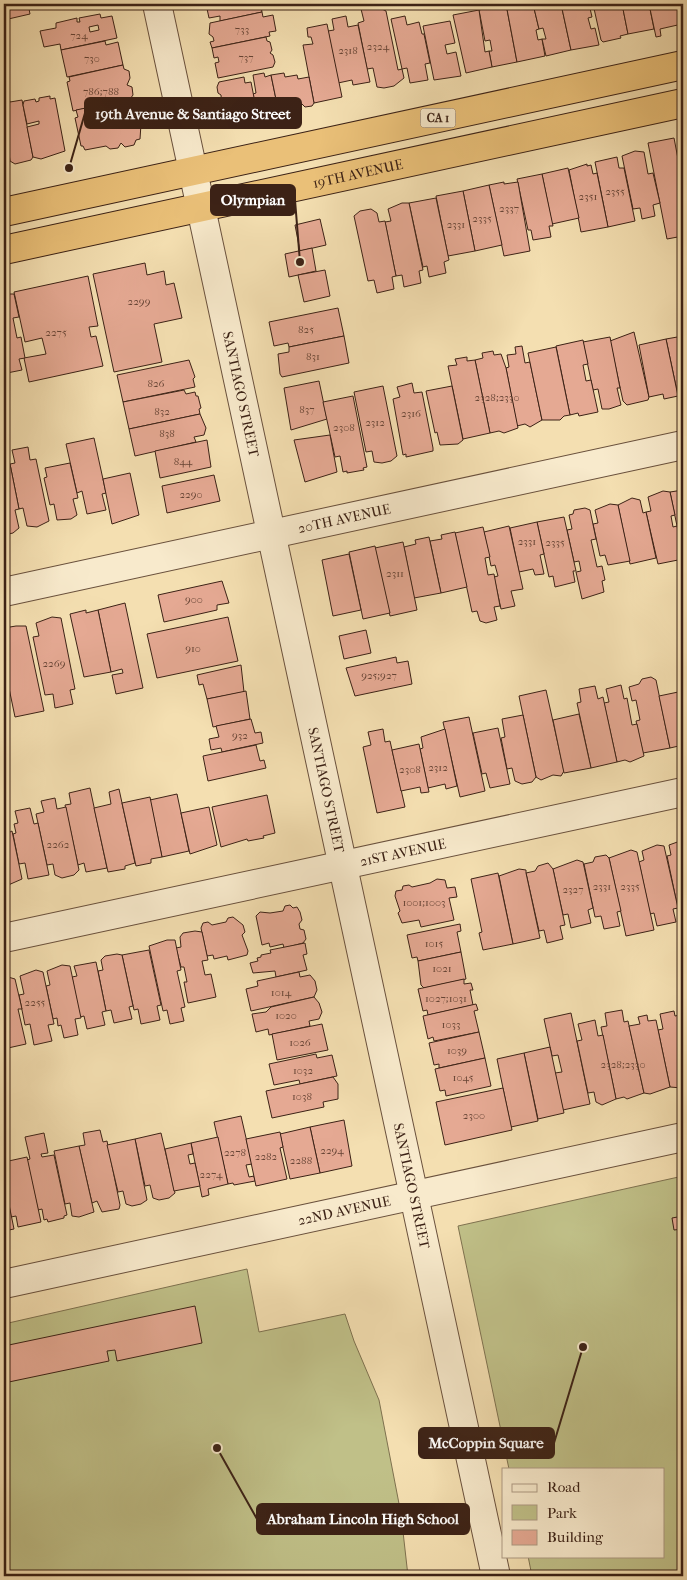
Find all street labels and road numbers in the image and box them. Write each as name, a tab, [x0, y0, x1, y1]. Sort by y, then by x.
road number: CA 1	[420, 109, 456, 128]
street label: 19TH AVENUE	[311, 155, 405, 191]
street label: SANTIAGO STREET	[219, 330, 263, 459]
street label: 20TH AVENUE	[296, 500, 393, 537]
street label: SANTIAGO STREET	[305, 726, 348, 855]
street label: 21ST AVENUE	[358, 835, 448, 870]
street label: SANTIAGO STREET	[390, 1121, 434, 1251]
street label: 22ND AVENUE	[296, 1192, 393, 1229]

